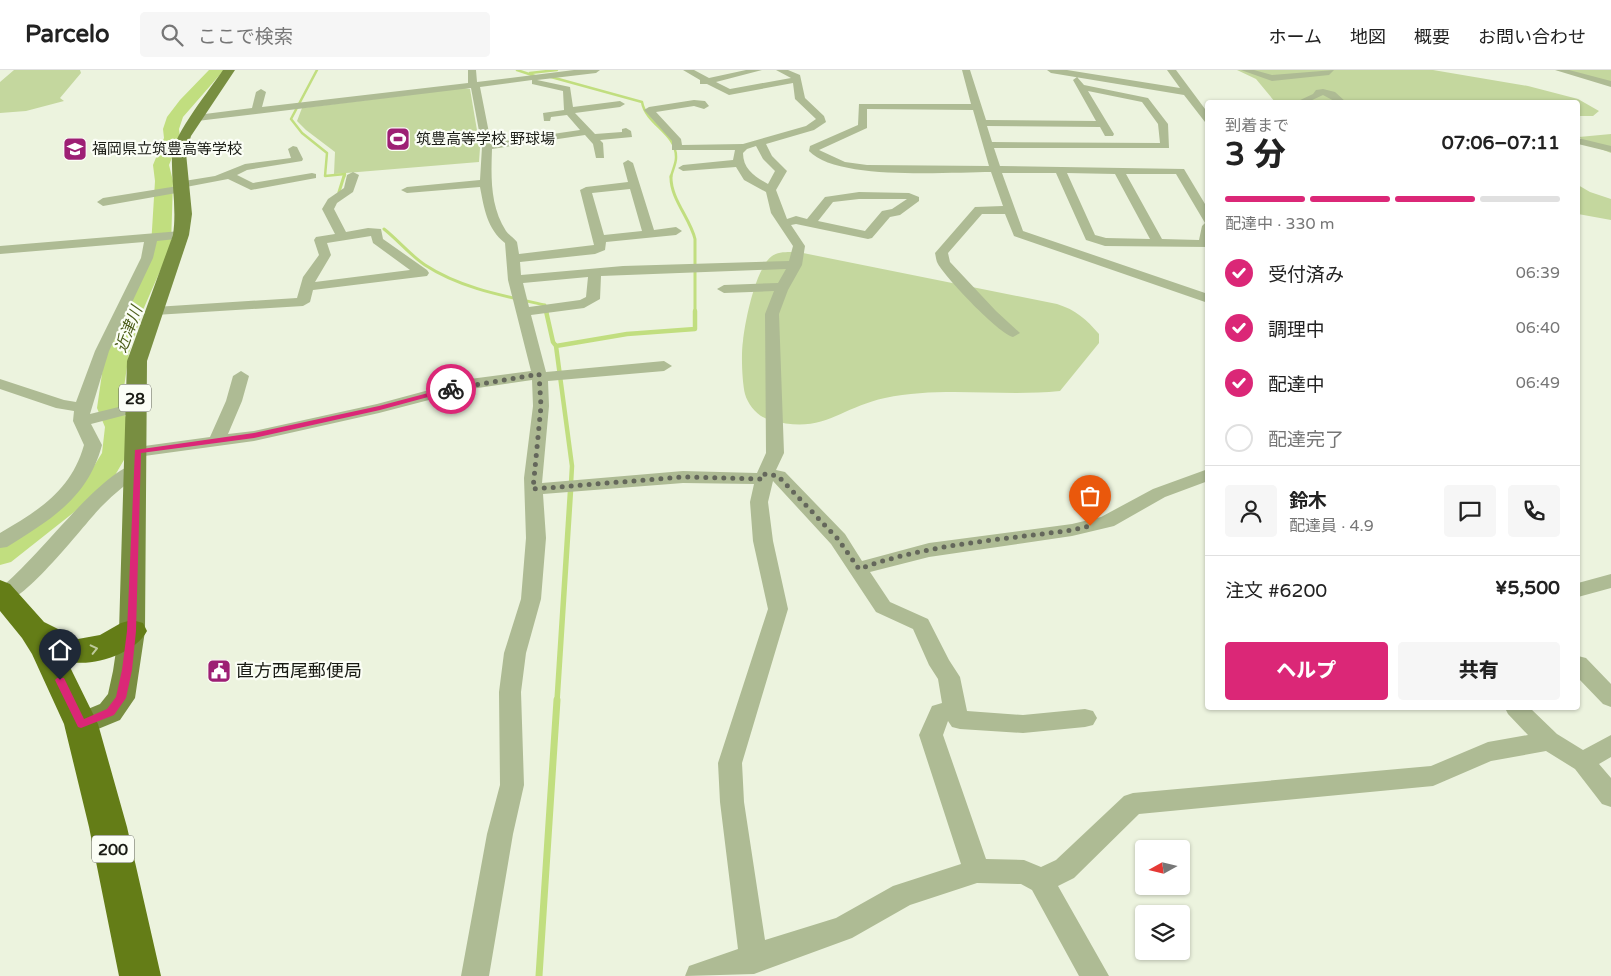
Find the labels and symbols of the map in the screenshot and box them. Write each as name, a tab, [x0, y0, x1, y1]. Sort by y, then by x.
sports icon: 筑豊高等学校 野球場	[385, 126, 411, 152]
place label: 筑豊高等学校 野球場	[416, 130, 555, 148]
school or university icon: 福岡県立筑豊高等学校	[62, 136, 88, 162]
place label: 福岡県立筑豊高等学校	[92, 140, 242, 158]
water label: 近津川	[111, 302, 148, 355]
courier	[426, 364, 476, 414]
road number: 28	[119, 384, 151, 412]
pin	[1069, 475, 1111, 526]
pin	[39, 629, 81, 680]
one-way arrow	[90, 644, 99, 655]
public building icon: 直方西尾郵便局	[206, 658, 232, 684]
place label: 直方西尾郵便局	[236, 660, 362, 682]
road number: 200	[92, 836, 134, 862]
north arrow	[1135, 840, 1190, 895]

